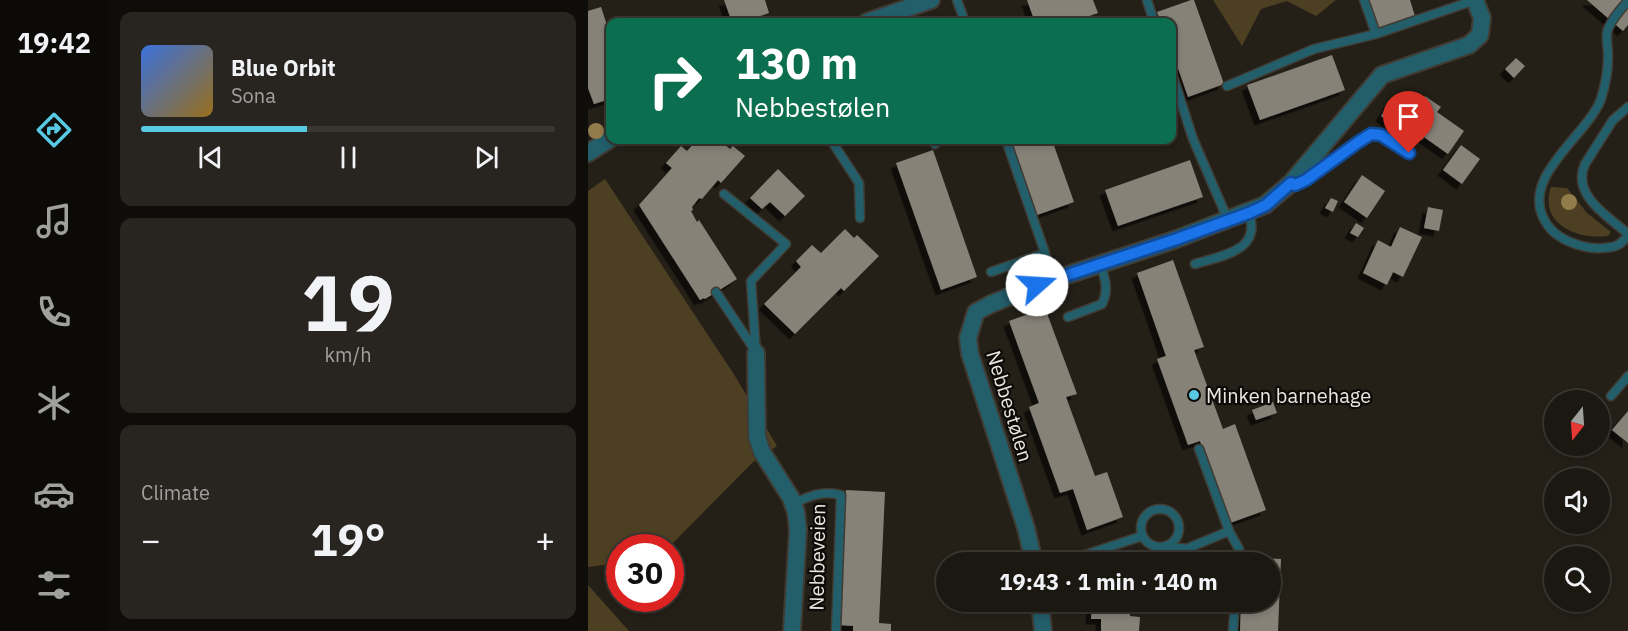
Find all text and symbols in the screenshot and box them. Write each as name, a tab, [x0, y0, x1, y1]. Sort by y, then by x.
text: 19:42	[17, 25, 91, 60]
text: 130 m	[735, 36, 858, 91]
icon: right	[636, 42, 714, 120]
text: Blue Orbit	[231, 53, 336, 82]
text: Sona	[231, 82, 276, 109]
text: Nebbestølen	[735, 89, 890, 124]
pin	[1383, 91, 1434, 153]
icon: arrive	[1392, 100, 1425, 133]
icon: directions	[33, 109, 75, 151]
icon: previous	[194, 141, 227, 174]
icon: pause	[332, 141, 365, 174]
icon: next	[470, 141, 503, 174]
icon: music	[33, 200, 75, 242]
text: 19	[301, 251, 395, 352]
position arrow	[1005, 253, 1069, 317]
icon: phone	[33, 291, 75, 333]
text: km/h	[324, 341, 372, 368]
street label: Nebbestølen	[980, 347, 1040, 465]
icon: climate	[33, 382, 75, 424]
place label: Minken barnehage	[1206, 382, 1371, 409]
marker: Minken barnehage	[1187, 388, 1201, 402]
north arrow	[1544, 390, 1610, 456]
map controls	[1544, 390, 1610, 612]
button: sound	[1544, 468, 1610, 534]
icon: car	[33, 473, 75, 515]
text: Climate	[141, 479, 210, 506]
street label: Nebbeveien	[803, 503, 831, 611]
text: 19°	[310, 510, 386, 568]
text: −	[141, 518, 161, 561]
text: +	[535, 518, 555, 561]
speed limit sign: 30	[606, 534, 684, 612]
button: search	[1544, 546, 1610, 612]
icon: filters	[33, 564, 75, 606]
text: 19:43 · 1 min · 140 m	[999, 567, 1218, 596]

